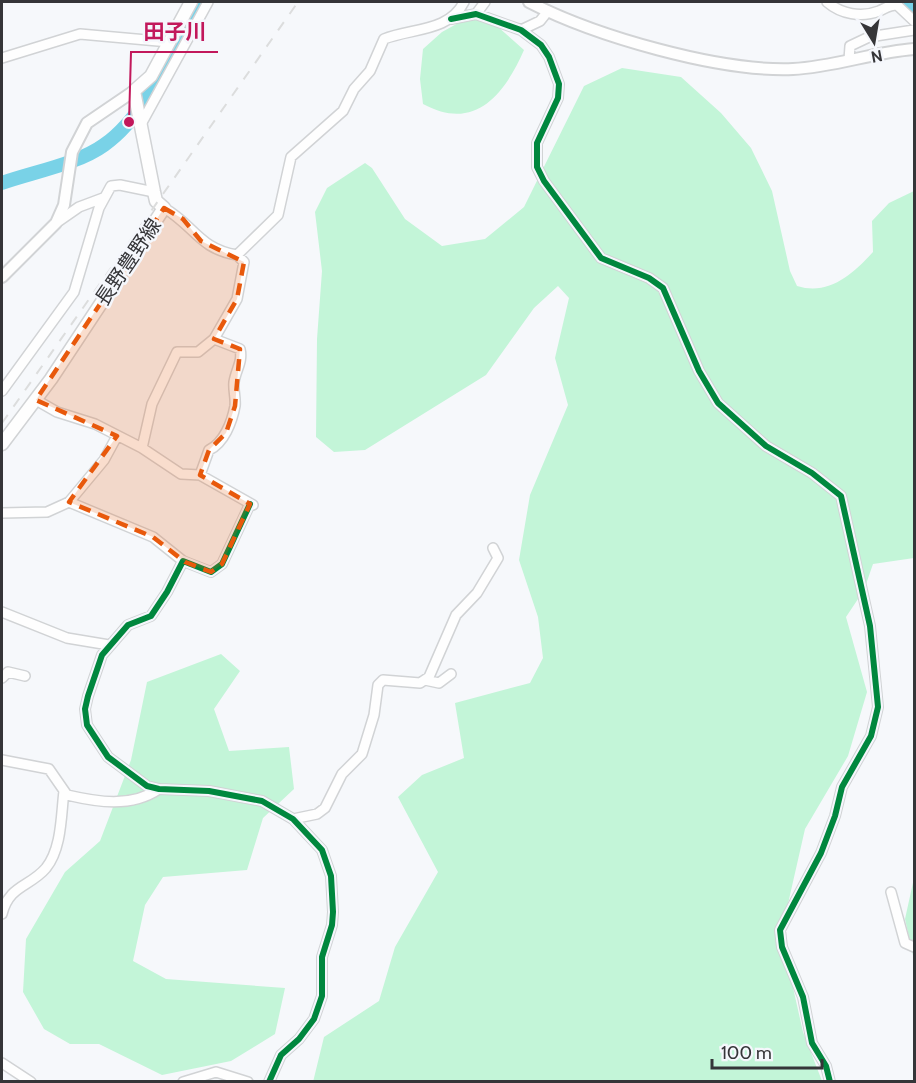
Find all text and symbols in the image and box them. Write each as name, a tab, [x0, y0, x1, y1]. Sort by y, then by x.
north arrow	[844, 12, 904, 72]
callout: 田子川	[131, 13, 218, 52]
text: 田子川	[144, 19, 207, 44]
text: N	[869, 46, 884, 67]
street label: 長野豊野線	[90, 214, 166, 310]
scale bar	[712, 1032, 822, 1070]
text: 100 m	[721, 1042, 772, 1064]

